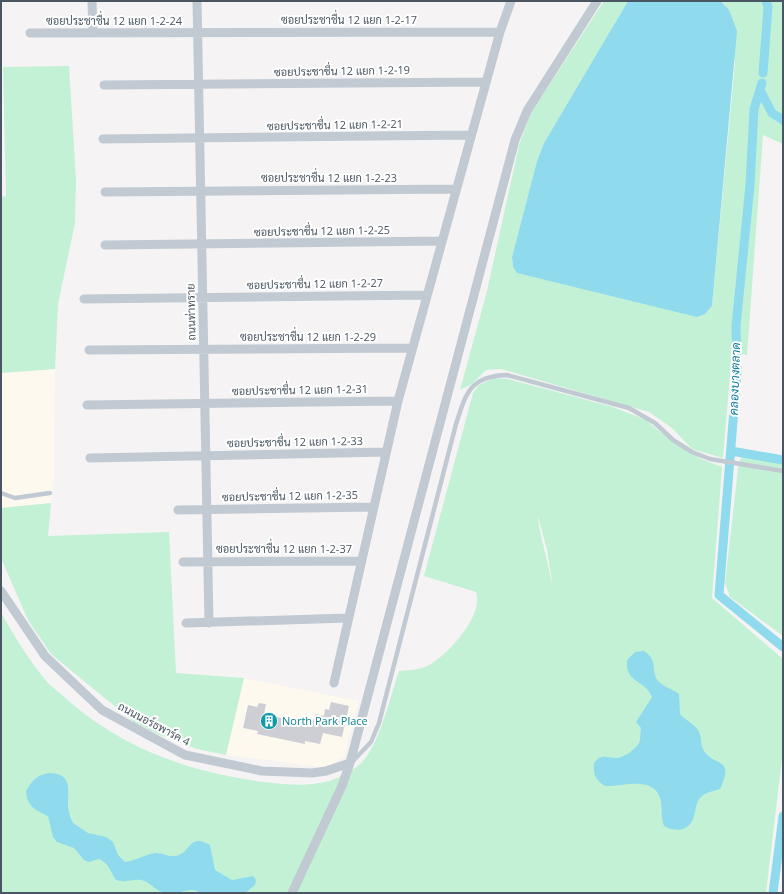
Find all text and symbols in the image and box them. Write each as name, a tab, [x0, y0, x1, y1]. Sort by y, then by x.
street label: ซอยประชาชื่น 12 แยก 1-2-17	[281, 9, 417, 27]
street label: ซอยประชาชื่น 12 แยก 1-2-24	[46, 10, 183, 28]
street label: ซอยประชาชื่น 12 แยก 1-2-19	[274, 59, 410, 79]
street label: ซอยประชาชื่น 12 แยก 1-2-21	[267, 113, 403, 133]
street label: ซอยประชาชื่น 12 แยก 1-2-23	[261, 167, 397, 185]
street label: ซอยประชาชื่น 12 แยก 1-2-25	[254, 219, 390, 239]
street label: ซอยประชาชื่น 12 แยก 1-2-27	[247, 272, 383, 292]
street label: ถนนท่าทราย	[183, 283, 198, 341]
street label: ซอยประชาชื่น 12 แยก 1-2-29	[240, 326, 376, 344]
water label: คลองบางตลาด	[725, 342, 744, 416]
street label: ซอยประชาชื่น 12 แยก 1-2-31	[232, 378, 368, 398]
street label: ซอยประชาชื่น 12 แยก 1-2-33	[227, 430, 363, 450]
street label: ซอยประชาชื่น 12 แยก 1-2-35	[222, 484, 358, 504]
street label: ซอยประชาชื่น 12 แยก 1-2-37	[216, 538, 352, 556]
street label: ถนนนอร์ธพาร์ค 4	[116, 698, 193, 749]
building icon: North Park Place	[259, 711, 279, 731]
place label: North Park Place	[282, 713, 368, 728]

